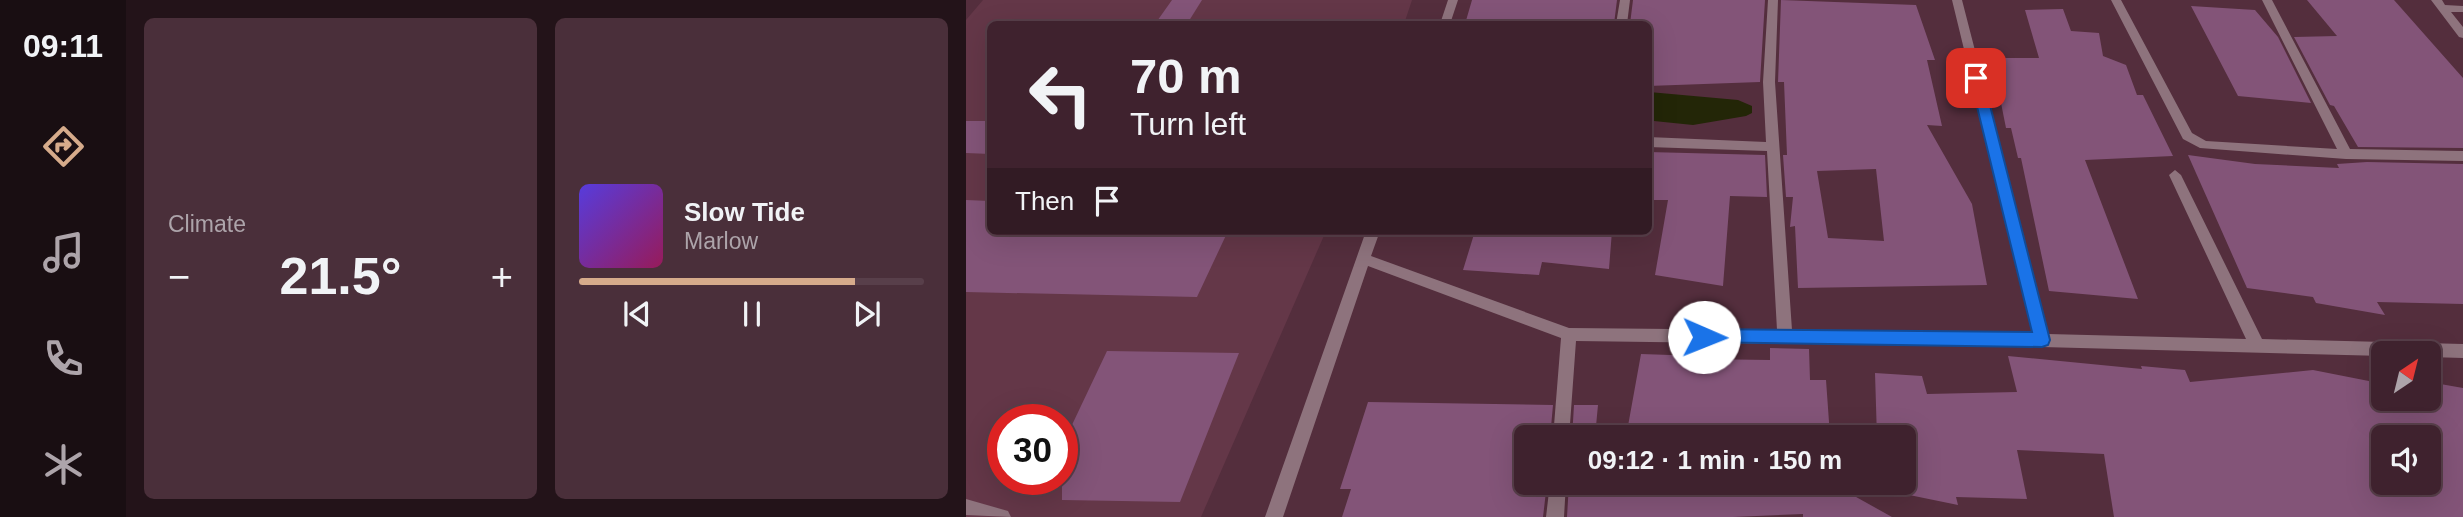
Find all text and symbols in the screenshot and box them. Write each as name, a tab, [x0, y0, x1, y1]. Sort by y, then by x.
text: 09:11	[23, 28, 103, 64]
pin	[1946, 48, 2006, 108]
icon: left	[1015, 49, 1106, 140]
text: 70 m	[1130, 49, 1242, 103]
icon: arrive	[1957, 59, 1995, 97]
text: Turn left	[1130, 106, 1246, 142]
icon: directions	[39, 122, 88, 171]
icon: arrive	[1088, 182, 1126, 220]
text: Then	[1015, 186, 1074, 216]
text: Slow Tide	[684, 197, 805, 227]
text: Climate	[168, 211, 246, 237]
icon: music	[39, 228, 88, 277]
text: Marlow	[684, 228, 758, 254]
text: 21.5°	[279, 247, 402, 305]
text: −	[168, 256, 190, 298]
text: +	[491, 256, 513, 298]
icon: previous	[618, 295, 656, 333]
icon: pause	[733, 295, 771, 333]
icon: next	[848, 295, 886, 333]
position arrow	[1667, 300, 1741, 374]
icon: phone	[39, 334, 88, 383]
north arrow	[2371, 341, 2441, 411]
map controls	[2371, 341, 2441, 495]
speed limit sign: 30	[987, 404, 1078, 495]
button: sound	[2371, 425, 2441, 495]
icon: climate	[39, 440, 88, 489]
text: 09:12 · 1 min · 150 m	[1588, 445, 1842, 475]

